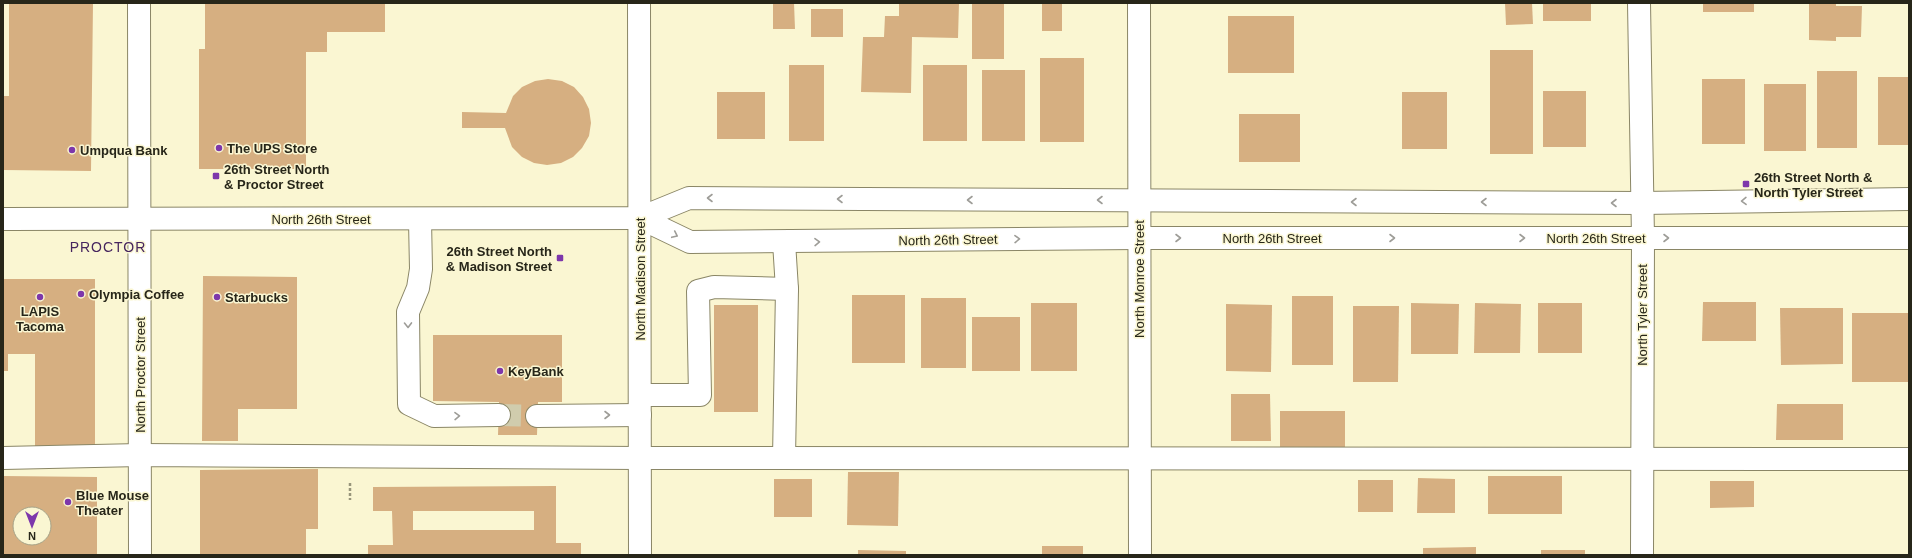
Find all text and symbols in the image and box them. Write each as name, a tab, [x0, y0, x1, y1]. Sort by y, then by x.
place label: The UPS Store	[227, 141, 317, 156]
place label: Umpqua Bank	[80, 143, 168, 158]
marker: The UPS Store	[214, 143, 224, 153]
marker: Umpqua Bank	[67, 145, 77, 155]
place label: 26th Street North & Proctor Street	[224, 162, 330, 192]
place label: 26th Street North & North Tyler Street	[1754, 170, 1872, 200]
marker: 26th Street North & Proctor Street	[211, 171, 221, 181]
marker: 26th Street North & North Tyler Street	[1741, 179, 1751, 189]
one-way arrow	[707, 194, 713, 202]
one-way arrow	[837, 195, 843, 203]
one-way arrow	[967, 196, 973, 204]
one-way arrow	[1097, 196, 1103, 205]
one-way arrow	[1741, 197, 1747, 205]
one-way arrow	[1351, 198, 1357, 206]
one-way arrow	[1481, 198, 1487, 206]
one-way arrow	[1611, 199, 1617, 207]
street label: North 26th Street	[272, 212, 371, 227]
street label: North Madison Street	[633, 217, 648, 340]
street label: North Monroe Street	[1132, 220, 1147, 338]
one-way arrow	[671, 230, 678, 238]
street label: North 26th Street	[1223, 231, 1322, 246]
street label: North 26th Street	[1547, 231, 1646, 246]
street label: North 26th Street	[898, 232, 998, 248]
one-way arrow	[1175, 234, 1181, 242]
one-way arrow	[1389, 234, 1395, 242]
one-way arrow	[1519, 234, 1525, 242]
one-way arrow	[1663, 234, 1669, 242]
one-way arrow	[1014, 235, 1020, 243]
one-way arrow	[814, 238, 820, 246]
district label: PROCTOR	[70, 239, 146, 255]
place label: 26th Street North & Madison Street	[446, 244, 553, 274]
marker: 26th Street North & Madison Street	[555, 253, 565, 263]
street label: North Tyler Street	[1635, 264, 1650, 366]
place label: Olympia Coffee	[89, 287, 184, 302]
marker: Olympia Coffee	[76, 289, 86, 299]
place label: Starbucks	[225, 290, 288, 305]
marker: LAPIS Tacoma	[35, 292, 45, 302]
marker: Starbucks	[212, 292, 222, 302]
place label: LAPIS Tacoma	[16, 304, 65, 334]
street label: North Proctor Street	[133, 317, 148, 433]
one-way arrow	[404, 322, 412, 328]
place label: KeyBank	[508, 364, 564, 379]
marker: KeyBank	[495, 366, 505, 376]
one-way arrow	[604, 411, 610, 419]
one-way arrow	[454, 412, 460, 420]
place label: Blue Mouse Theater	[76, 488, 149, 518]
marker: Blue Mouse Theater	[63, 497, 73, 507]
north arrow	[12, 506, 52, 546]
text: N	[28, 530, 36, 542]

